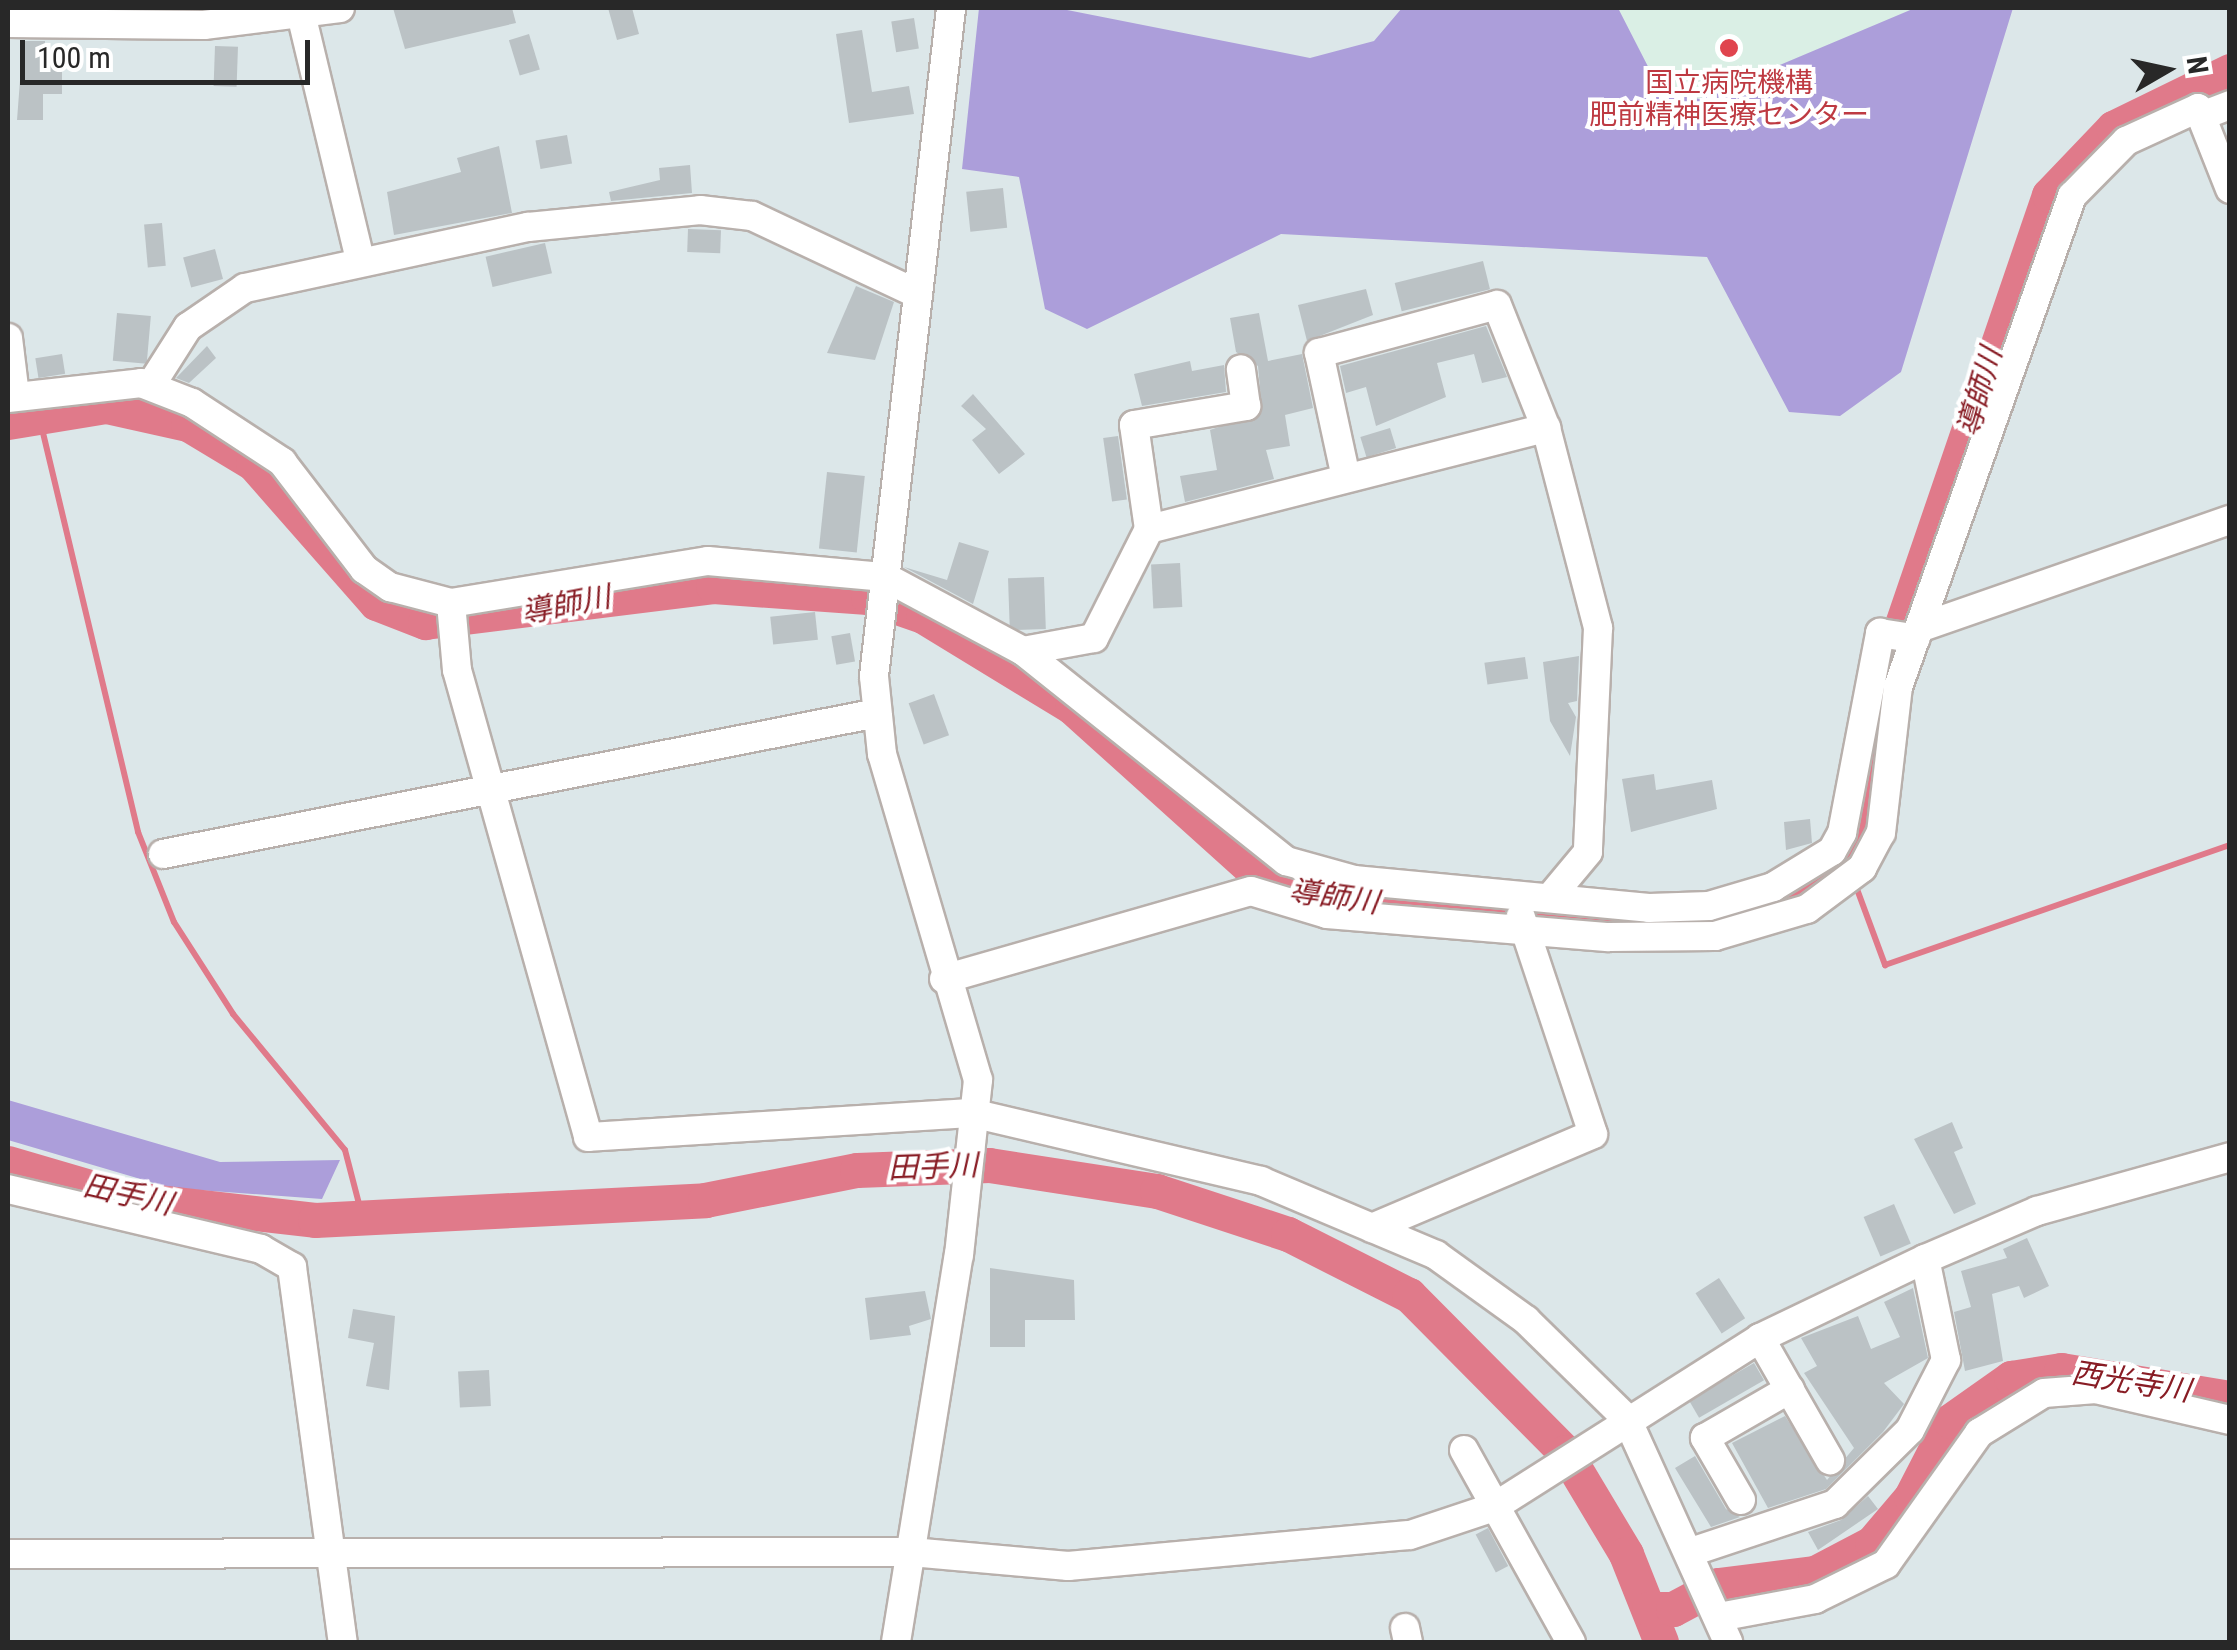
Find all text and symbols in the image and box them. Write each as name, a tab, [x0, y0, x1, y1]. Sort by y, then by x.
scale bar	[25, 20, 315, 82]
north arrow	[2117, 20, 2217, 120]
marker: 国立病院機構 肥前精神医療センター	[1716, 35, 1742, 61]
text: 100 m	[37, 40, 111, 75]
text: N	[2179, 54, 2215, 76]
place label: 国立病院機構 肥前精神医療センター	[1589, 66, 1869, 132]
water label: 導師川	[1950, 344, 2010, 440]
water label: 導師川	[518, 579, 614, 631]
water label: 導師川	[1287, 873, 1381, 921]
water label: 田手川	[887, 1147, 979, 1187]
water label: 田手川	[80, 1167, 176, 1223]
water label: 西光寺川	[2069, 1355, 2193, 1409]

